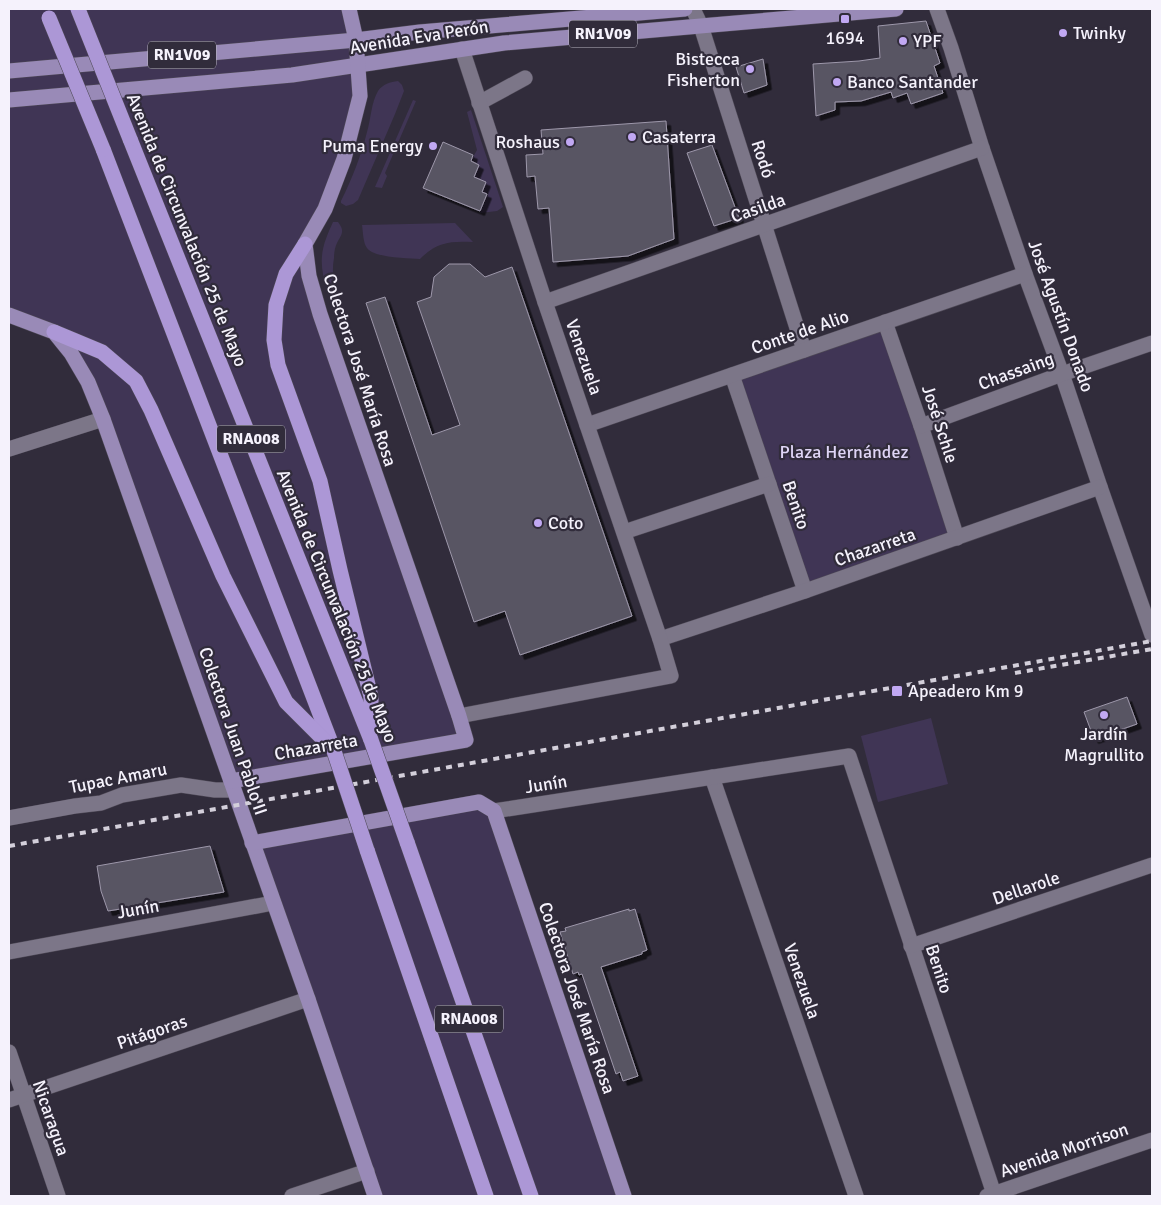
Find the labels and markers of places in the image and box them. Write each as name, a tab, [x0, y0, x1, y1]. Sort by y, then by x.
marker: 1694	[839, 13, 851, 25]
place label: Twinky	[1073, 22, 1127, 44]
place label: 1694	[826, 27, 865, 49]
marker: Twinky	[1057, 27, 1069, 39]
place label: YPF	[913, 30, 942, 52]
marker: YPF	[897, 35, 909, 47]
place label: Bistecca Fisherton	[667, 48, 740, 91]
marker: Bistecca Fisherton	[744, 63, 756, 75]
place label: Banco Santander	[847, 71, 978, 93]
marker: Banco Santander	[831, 76, 843, 88]
place label: Casaterra	[642, 126, 716, 148]
place label: Roshaus	[496, 131, 560, 153]
marker: Casaterra	[626, 131, 638, 143]
place label: Puma Energy	[322, 135, 424, 157]
marker: Roshaus	[564, 136, 576, 148]
marker: Puma Energy	[427, 140, 439, 152]
place label: Coto	[548, 512, 583, 534]
marker: Coto	[532, 517, 544, 529]
place label: Apeadero Km 9	[908, 680, 1024, 702]
marker: Apeadero Km 9	[890, 684, 904, 698]
marker: Jardín Magrullito	[1098, 709, 1110, 721]
place label: Jardín Magrullito	[1064, 723, 1144, 766]

